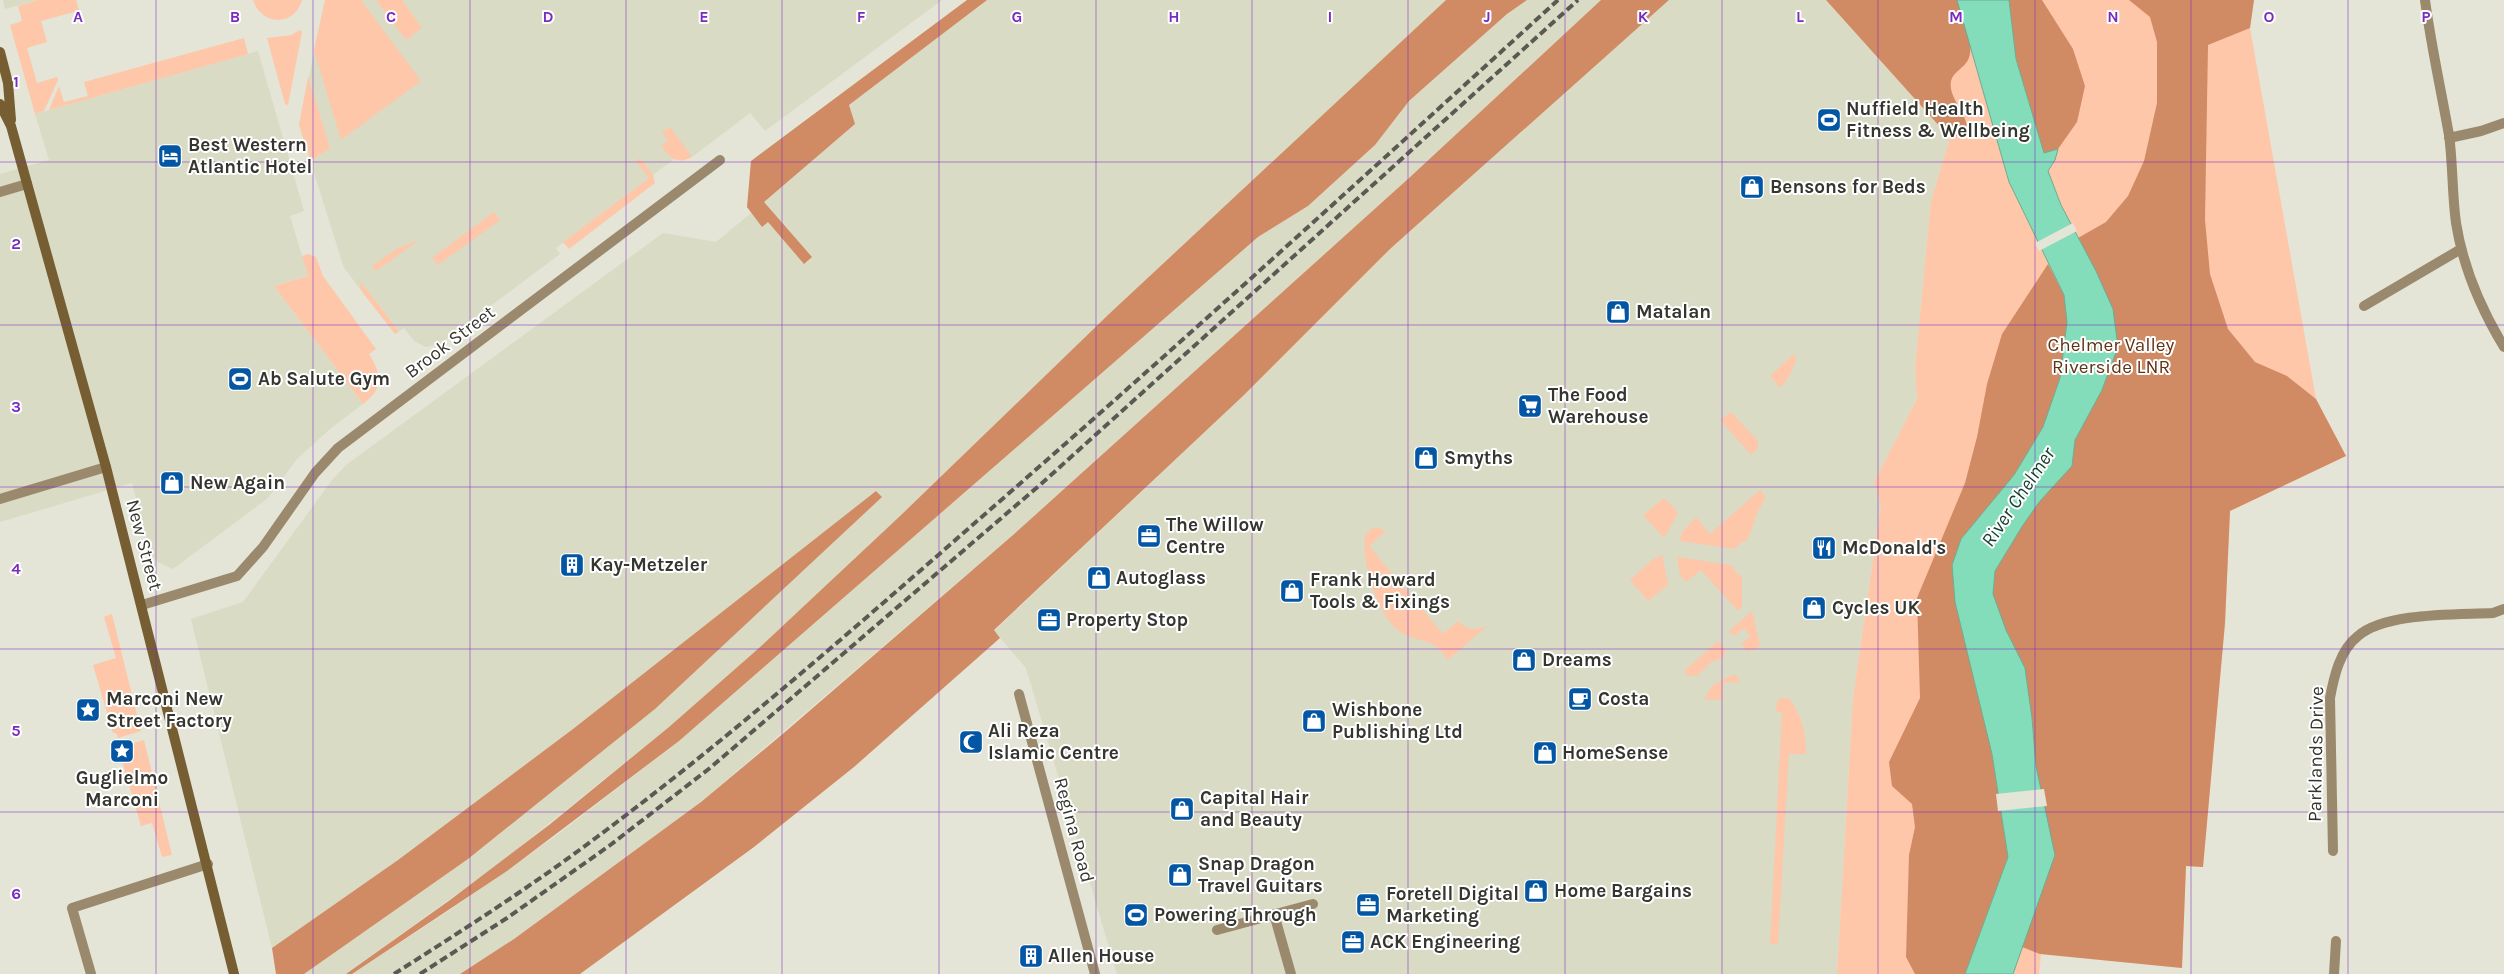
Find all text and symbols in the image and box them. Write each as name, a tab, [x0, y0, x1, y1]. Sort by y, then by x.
text: A	[73, 7, 83, 26]
text: B	[230, 7, 240, 26]
text: C	[386, 7, 396, 26]
text: D	[543, 7, 554, 26]
text: E	[699, 7, 709, 26]
text: F	[857, 7, 866, 26]
text: G	[1012, 7, 1022, 26]
text: H	[1168, 7, 1180, 26]
text: I	[1328, 7, 1332, 26]
text: J	[1483, 7, 1491, 26]
text: K	[1638, 7, 1649, 26]
text: L	[1796, 7, 1804, 26]
text: M	[1949, 7, 1963, 26]
text: N	[2107, 7, 2119, 26]
text: O	[2264, 7, 2275, 26]
text: P	[2421, 7, 2431, 26]
text: 1	[13, 72, 19, 91]
place label: Nuffield Health Fitness & Wellbeing	[1846, 98, 2030, 142]
sports icon: Nuffield Health Fitness & Wellbeing	[1816, 107, 1842, 133]
place label: Best Western Atlantic Hotel	[188, 134, 312, 178]
hotel icon: Best Western Atlantic Hotel	[157, 143, 183, 169]
shop icon: Bensons for Beds	[1739, 174, 1765, 200]
place label: Bensons for Beds	[1770, 176, 1926, 198]
text: 2	[11, 234, 21, 253]
shop icon: Matalan	[1605, 299, 1631, 325]
street label: Brook Street	[401, 301, 499, 383]
place label: Matalan	[1636, 301, 1711, 323]
park label: Chelmer Valley Riverside LNR	[2048, 334, 2175, 378]
sports icon: Ab Salute Gym	[227, 366, 253, 392]
place label: Ab Salute Gym	[258, 368, 390, 390]
place label: The Food Warehouse	[1548, 384, 1648, 428]
supermarket icon: The Food Warehouse	[1517, 393, 1543, 419]
text: 3	[11, 397, 21, 416]
water label: River Chelmer	[1976, 442, 2060, 551]
shop icon: Smyths	[1413, 445, 1439, 471]
place label: Smyths	[1444, 447, 1513, 469]
shop icon: New Again	[159, 470, 185, 496]
place label: New Again	[190, 472, 285, 494]
street label: New Street	[121, 497, 167, 593]
place label: The Willow Centre	[1166, 514, 1264, 558]
office icon: The Willow Centre	[1136, 523, 1162, 549]
restaurant icon: McDonald's	[1811, 535, 1837, 561]
place label: McDonald's	[1842, 537, 1946, 559]
building icon: Kay-Metzeler	[559, 552, 585, 578]
place label: Kay-Metzeler	[590, 554, 708, 576]
text: 4	[11, 559, 21, 578]
shop icon: Autoglass	[1086, 565, 1112, 591]
place label: Autoglass	[1116, 567, 1206, 589]
place label: Frank Howard Tools & Fixings	[1310, 569, 1450, 613]
shop icon: Frank Howard Tools & Fixings	[1279, 578, 1305, 604]
shop icon: Cycles UK	[1801, 595, 1827, 621]
place label: Cycles UK	[1832, 597, 1920, 619]
office icon: Property Stop	[1036, 607, 1062, 633]
place label: Property Stop	[1066, 609, 1188, 631]
shop icon: Dreams	[1511, 647, 1537, 673]
place label: Dreams	[1542, 649, 1612, 671]
cafe icon: Costa	[1567, 686, 1593, 712]
street label: Parklands Drive	[2304, 686, 2328, 822]
place label: Marconi New Street Factory	[106, 688, 232, 732]
place label: Costa	[1598, 688, 1649, 710]
place icon: Marconi New Street Factory	[75, 697, 101, 723]
place label: Wishbone Publishing Ltd	[1332, 699, 1463, 743]
shop icon: Wishbone Publishing Ltd	[1301, 708, 1327, 734]
place label: Ali Reza Islamic Centre	[988, 720, 1119, 764]
text: 5	[11, 721, 21, 740]
mosque icon: Ali Reza Islamic Centre	[958, 729, 984, 755]
place icon: Guglielmo Marconi	[109, 738, 135, 764]
shop icon: HomeSense	[1532, 740, 1558, 766]
place label: HomeSense	[1562, 742, 1668, 764]
place label: Guglielmo Marconi	[76, 767, 168, 811]
street label: Regina Road	[1049, 775, 1099, 885]
place label: Capital Hair and Beauty	[1200, 787, 1309, 831]
shop icon: Capital Hair and Beauty	[1169, 796, 1195, 822]
place label: Snap Dragon Travel Guitars	[1198, 853, 1323, 897]
shop icon: Snap Dragon Travel Guitars	[1167, 862, 1193, 888]
shop icon: Home Bargains	[1523, 878, 1549, 904]
place label: Home Bargains	[1554, 880, 1692, 902]
place label: Foretell Digital Marketing	[1386, 883, 1519, 927]
text: 6	[11, 884, 21, 903]
office icon: Foretell Digital Marketing	[1355, 892, 1381, 918]
sports icon: Powering Through	[1123, 902, 1149, 928]
place label: Powering Through	[1154, 904, 1317, 926]
office icon: ACK Engineering	[1340, 929, 1366, 955]
place label: ACK Engineering	[1370, 931, 1520, 953]
building icon: Allen House	[1018, 943, 1044, 969]
place label: Allen House	[1048, 945, 1154, 967]

